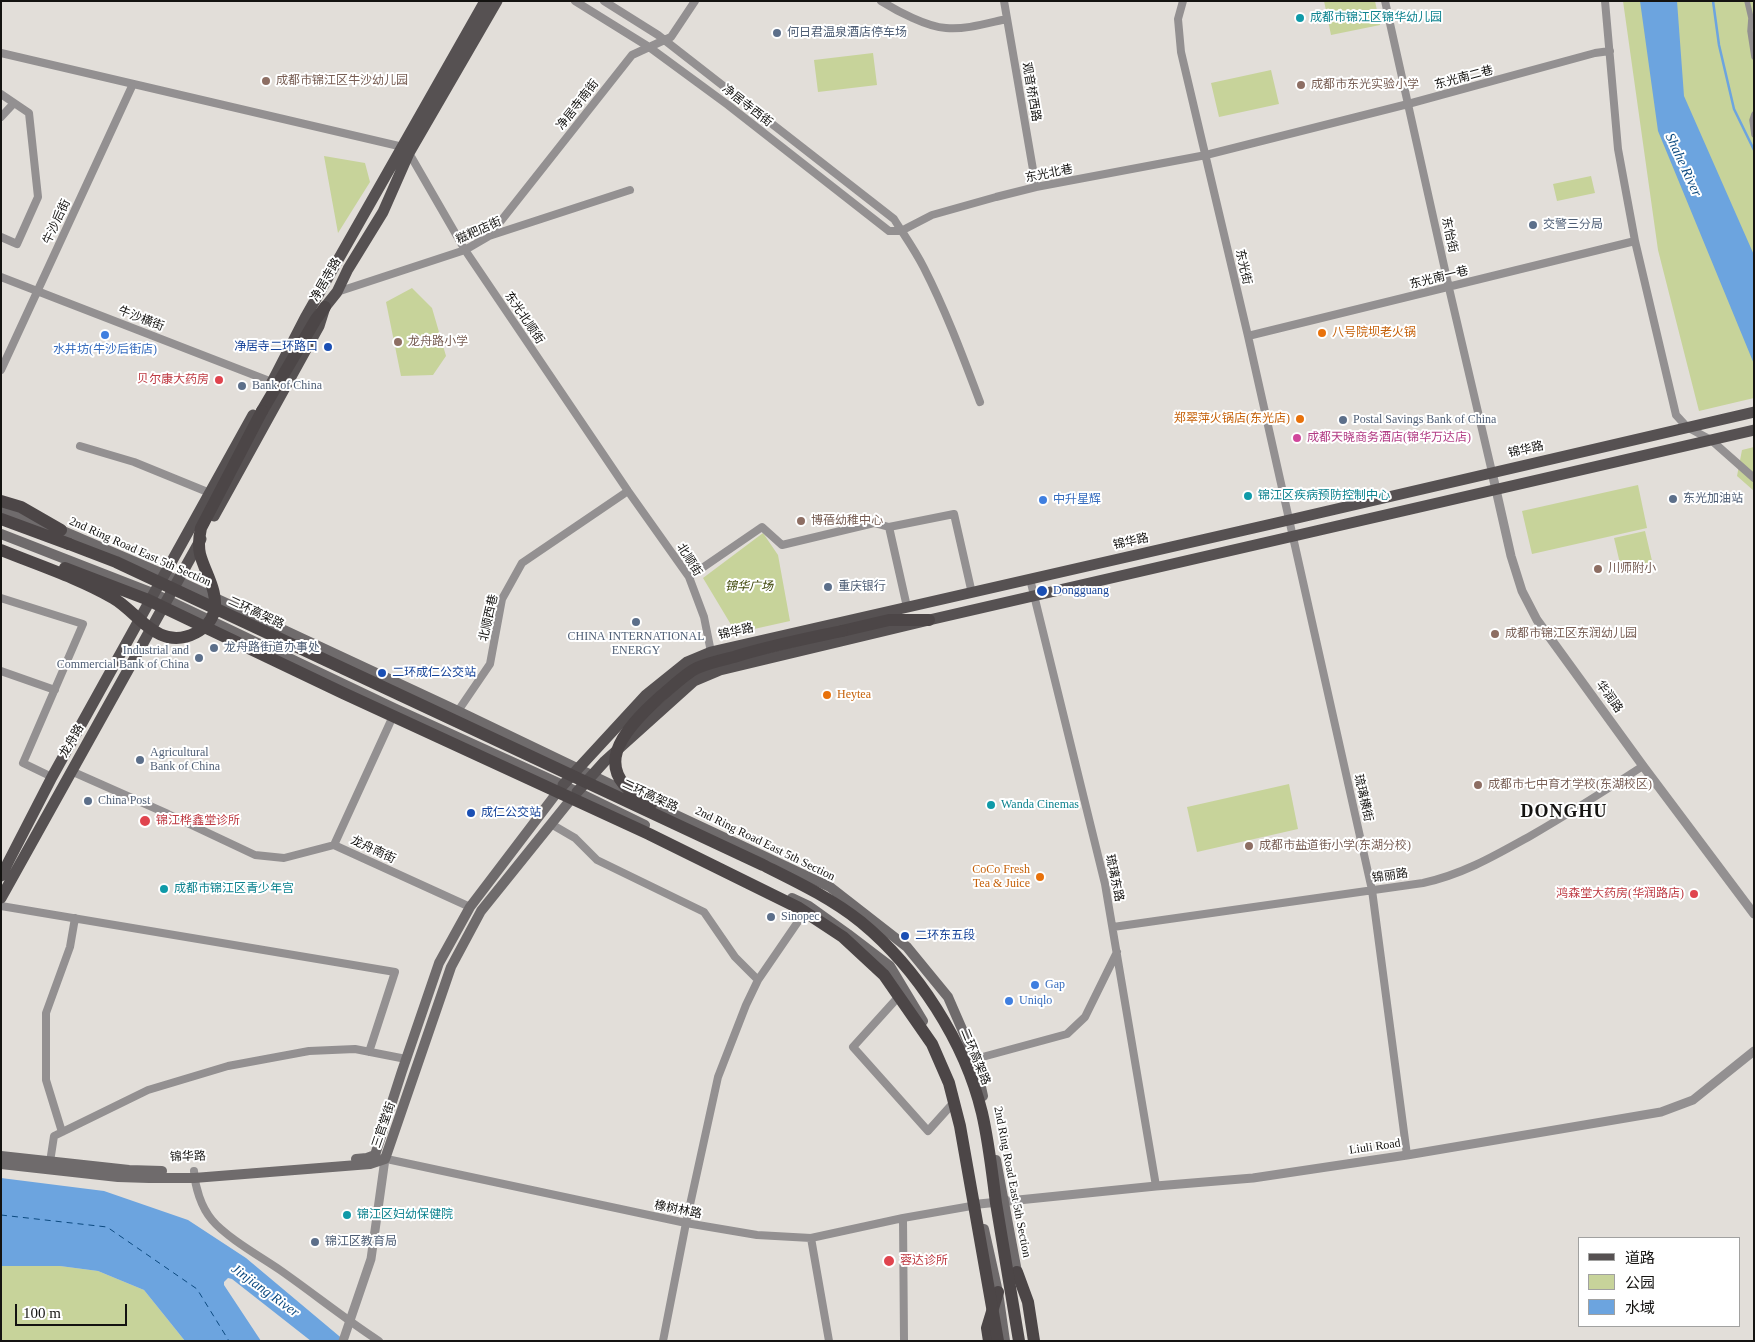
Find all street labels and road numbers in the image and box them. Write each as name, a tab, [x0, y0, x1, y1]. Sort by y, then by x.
street label: 观音桥西路	[1019, 61, 1043, 123]
street label: 东光南二巷	[1433, 63, 1495, 93]
street label: 净居寺南街	[554, 77, 602, 133]
street label: 净居寺西街	[719, 82, 775, 130]
street label: 东光北巷	[1024, 162, 1074, 186]
street label: 牛沙后街	[40, 197, 74, 247]
street label: 糍粑店街	[454, 215, 504, 247]
street label: 东怡街	[1438, 216, 1460, 254]
street label: 东光街	[1232, 248, 1254, 286]
street label: 净居寺路	[308, 256, 344, 304]
street label: 东光南一巷	[1408, 264, 1470, 292]
street label: 东光北顺街	[501, 289, 547, 347]
street label: 牛沙横街	[116, 304, 166, 334]
street label: 锦华路	[1507, 439, 1545, 461]
street label: 2nd Ring Road East 5th Section	[67, 514, 213, 590]
street label: 锦华路	[1112, 531, 1150, 553]
street label: 北顺街	[673, 541, 705, 579]
street label: 北顺西巷	[477, 593, 501, 643]
street label: 二环高架路	[226, 594, 286, 632]
street label: 锦华路	[717, 621, 755, 643]
street label: 华润路	[1593, 678, 1625, 716]
street label: 龙舟路	[57, 722, 87, 760]
street label: 琉璃横街	[1351, 773, 1375, 823]
street label: 二环高架路	[620, 777, 680, 815]
street label: 2nd Ring Road East 5th Section	[693, 804, 837, 884]
street label: 龙舟南街	[348, 833, 398, 867]
street label: 琉璃东路	[1102, 853, 1126, 903]
street label: 锦丽路	[1371, 866, 1409, 886]
street label: 二环高架路	[957, 1026, 993, 1088]
street label: 三官堂街	[369, 1100, 399, 1150]
street label: 2nd Ring Road East 5th Section	[990, 1105, 1034, 1259]
street label: Liuli Road	[1348, 1136, 1402, 1158]
street label: 锦华路	[170, 1149, 206, 1165]
street label: 橡树林路	[653, 1198, 703, 1222]

